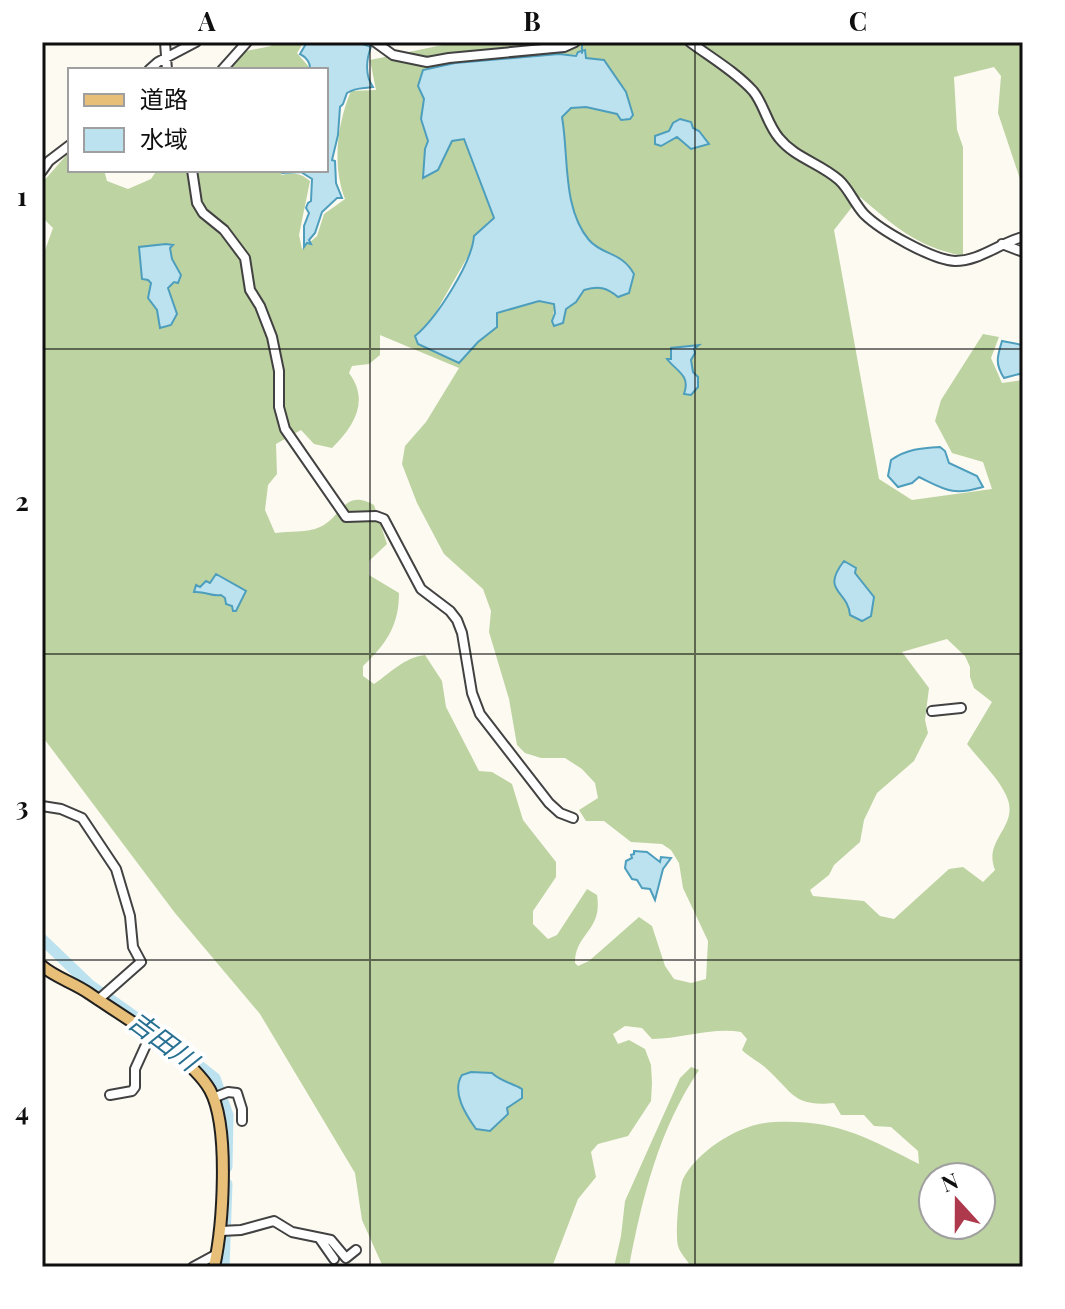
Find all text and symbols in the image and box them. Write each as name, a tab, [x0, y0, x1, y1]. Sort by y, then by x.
text: A	[197, 3, 216, 38]
text: B	[523, 3, 541, 38]
text: C	[849, 3, 867, 38]
legend	[68, 68, 328, 172]
text: 道路	[140, 82, 188, 114]
text: 水域	[140, 122, 188, 154]
text: 1	[17, 178, 27, 213]
text: 2	[15, 483, 29, 518]
text: 3	[16, 788, 28, 823]
water label: 吉田川	[122, 1003, 208, 1079]
text: 4	[15, 1093, 29, 1128]
north arrow	[917, 1161, 997, 1241]
text: N	[937, 1165, 962, 1198]

